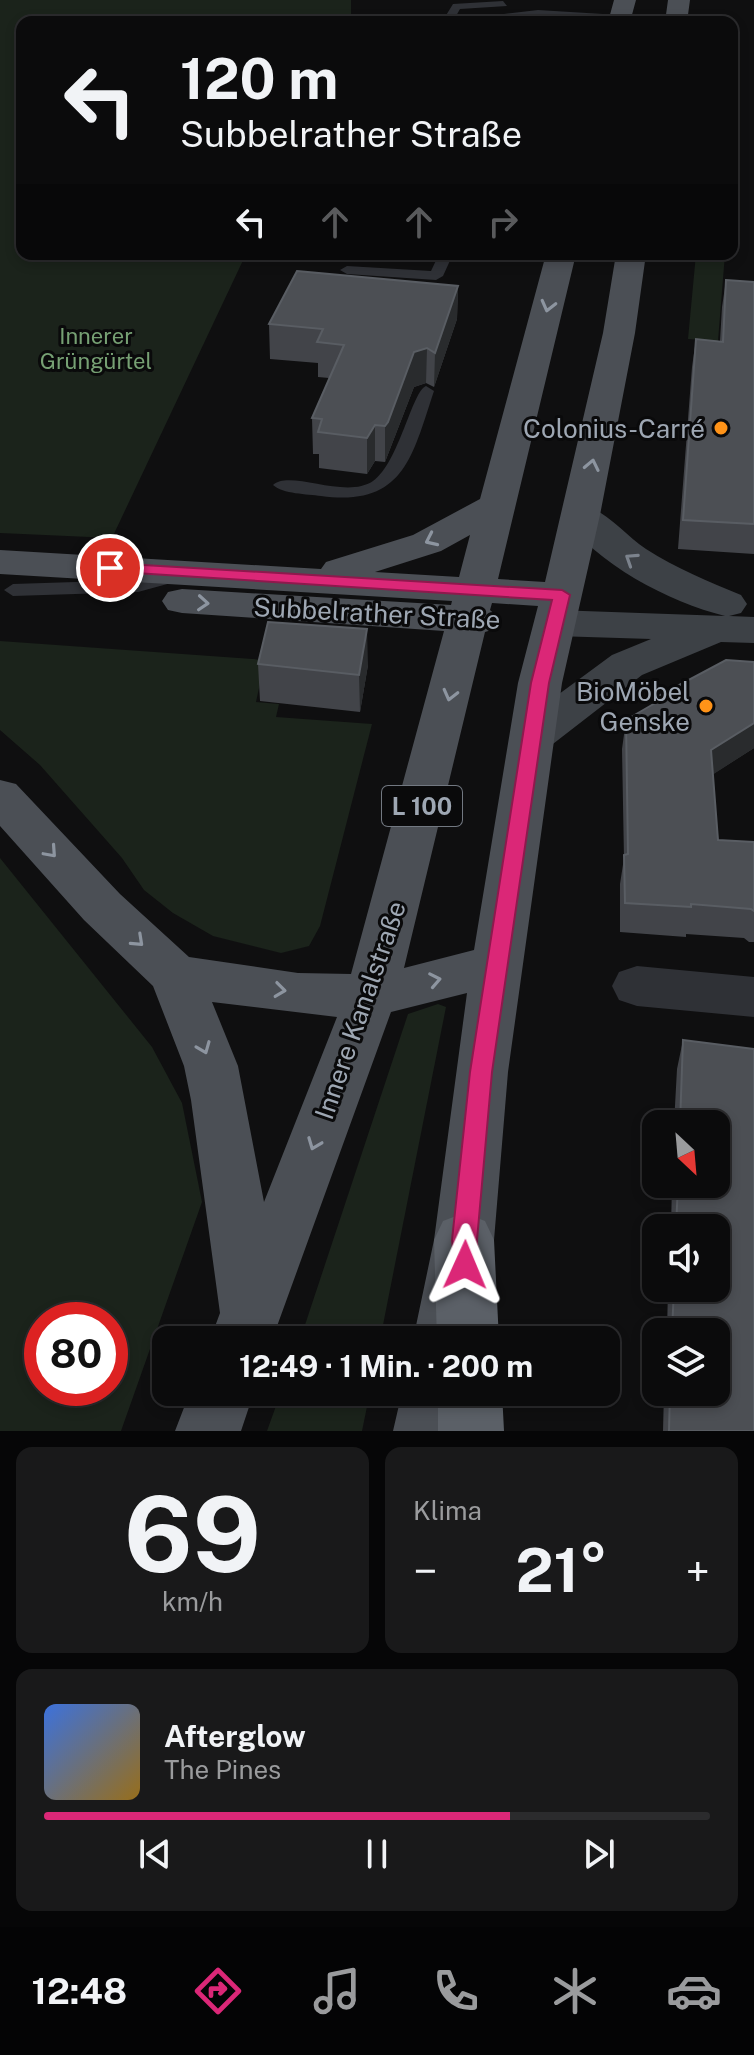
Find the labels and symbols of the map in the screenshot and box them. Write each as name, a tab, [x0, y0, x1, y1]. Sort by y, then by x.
one-way arrow	[540, 299, 557, 313]
park label: Innerer Grüngürtel	[40, 323, 152, 374]
place label: Colonius-Carré	[523, 413, 705, 444]
marker: Colonius-Carré	[712, 419, 730, 437]
one-way arrow	[583, 458, 600, 472]
one-way arrow	[425, 530, 439, 546]
pin	[76, 534, 144, 602]
one-way arrow	[626, 554, 640, 569]
street label: Subbelrather Straße	[253, 591, 501, 635]
one-way arrow	[197, 594, 210, 611]
place label: BioMöbel Genske	[576, 676, 690, 737]
one-way arrow	[443, 688, 460, 702]
marker: BioMöbel Genske	[697, 697, 715, 715]
road number: L 100	[382, 786, 462, 826]
one-way arrow	[41, 842, 55, 857]
street label: Innere Kanalstraße	[308, 897, 412, 1123]
one-way arrow	[129, 932, 144, 946]
one-way arrow	[428, 973, 442, 990]
one-way arrow	[274, 982, 287, 999]
one-way arrow	[194, 1040, 211, 1054]
north arrow	[642, 1110, 730, 1198]
one-way arrow	[307, 1136, 324, 1150]
position arrow	[423, 1223, 507, 1307]
speed limit sign: 80	[24, 1302, 128, 1406]

